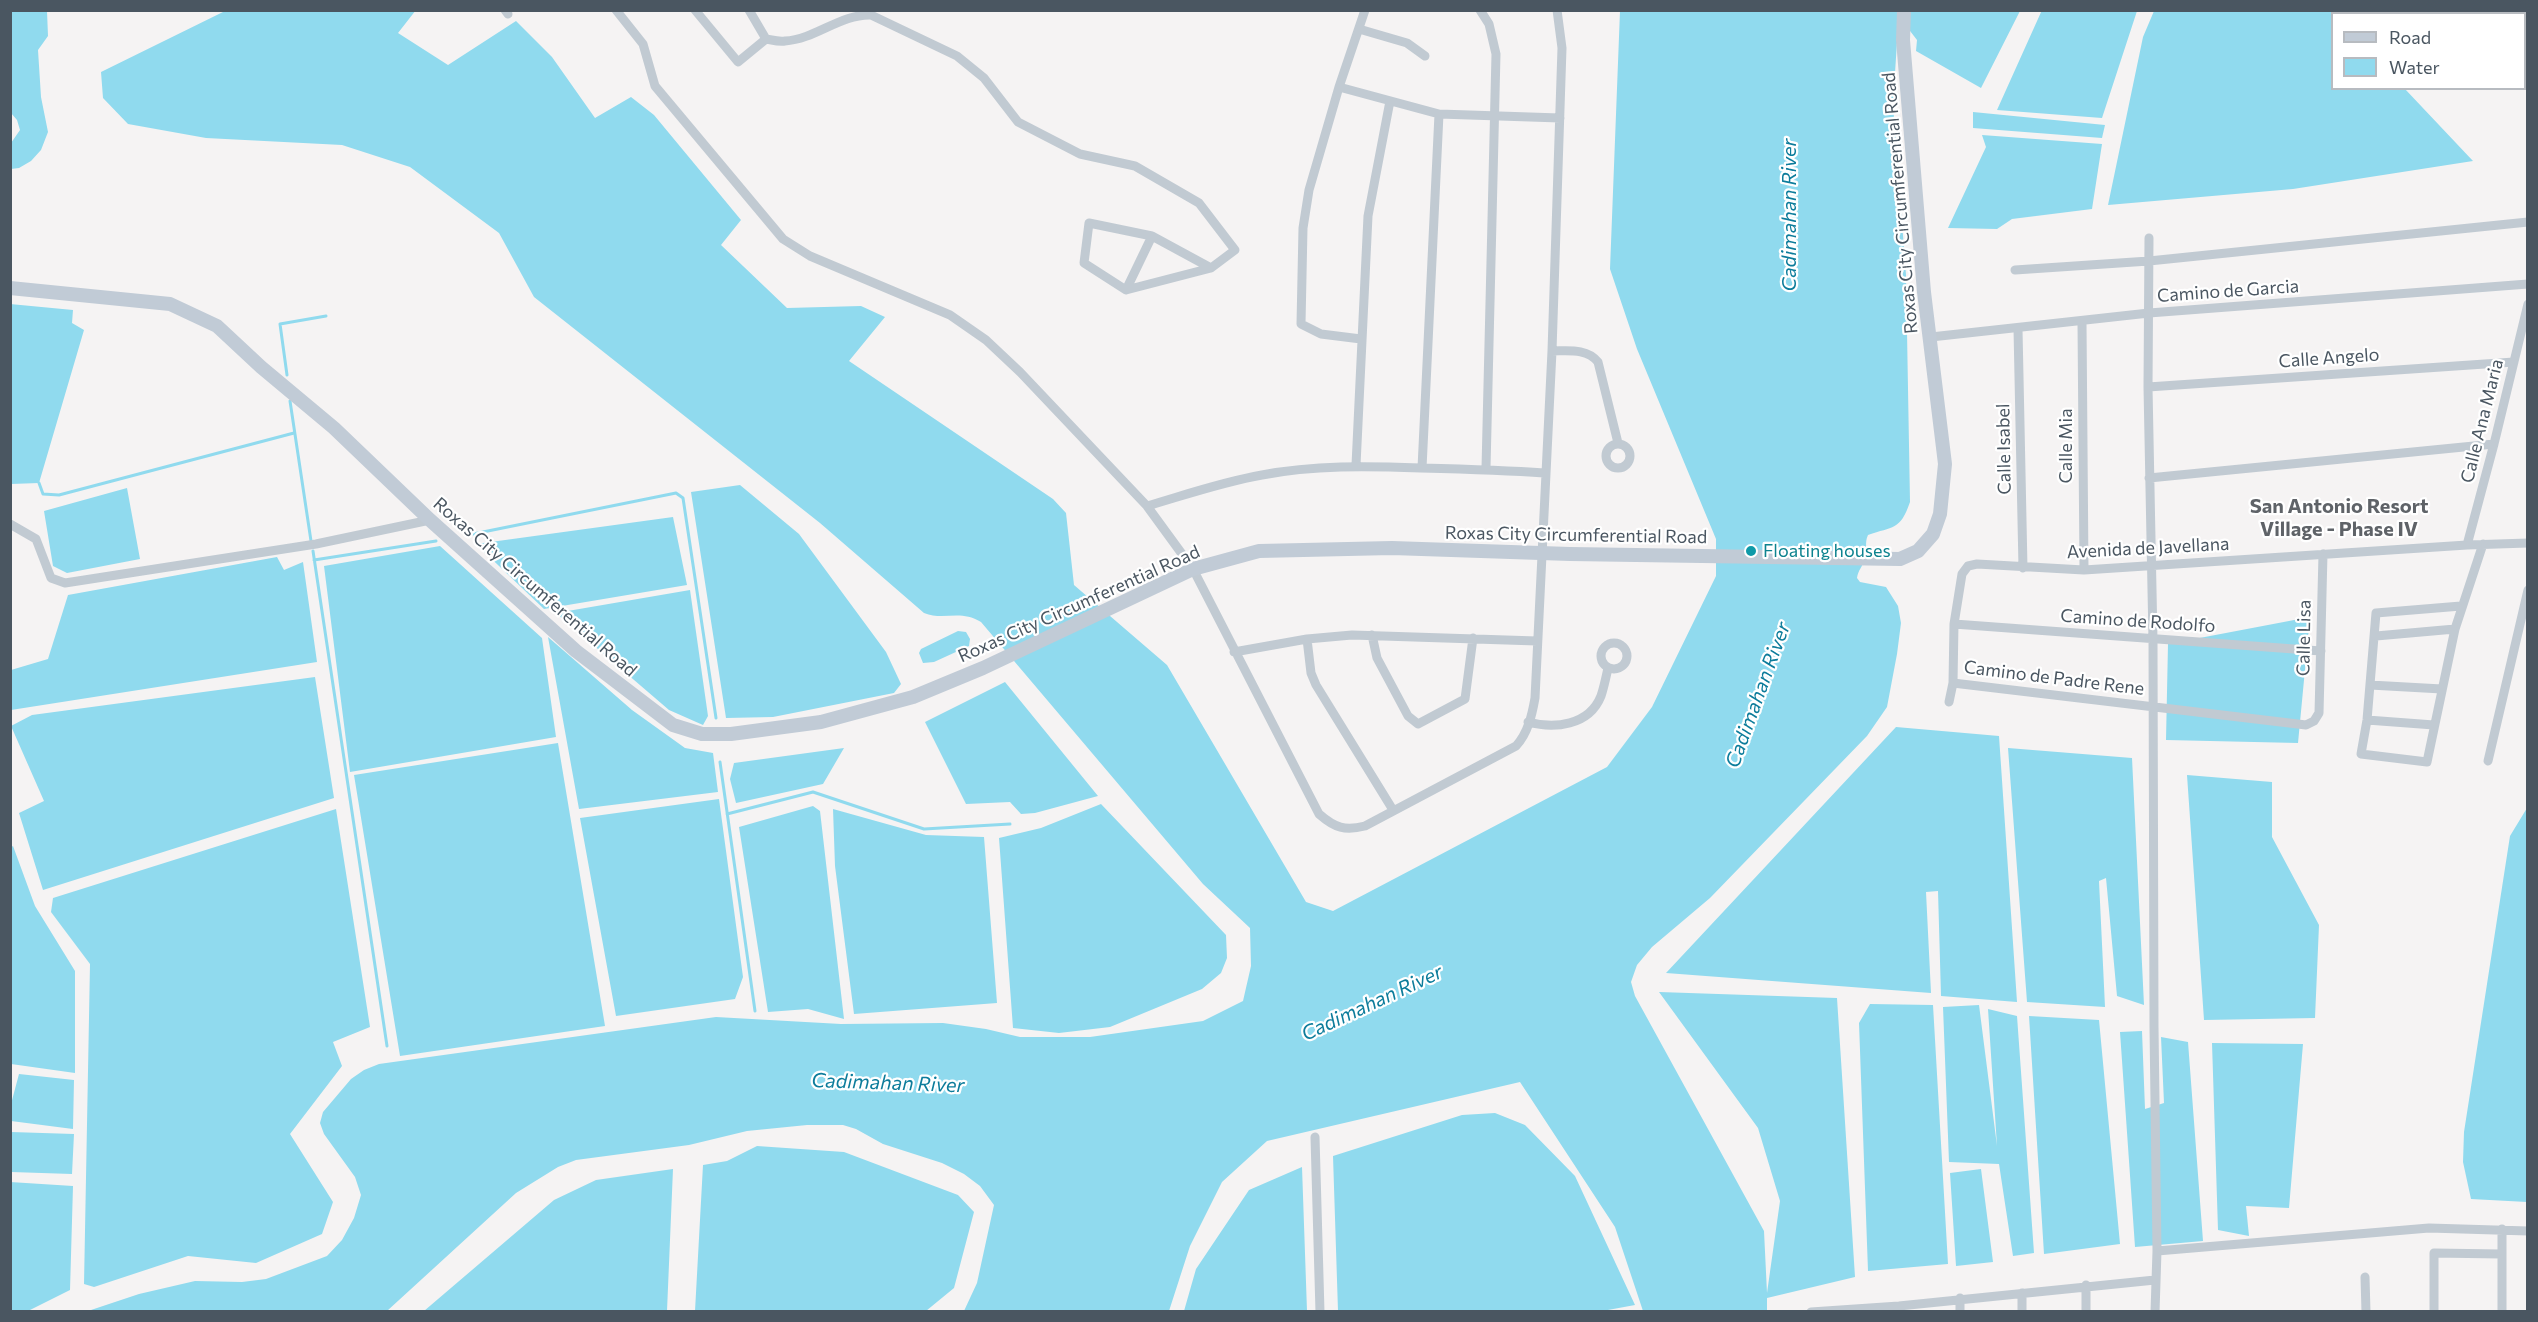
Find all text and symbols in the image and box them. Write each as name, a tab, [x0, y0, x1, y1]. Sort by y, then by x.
legend	[2331, 12, 2526, 90]
text: Road	[2389, 26, 2431, 48]
text: Water	[2389, 56, 2440, 78]
street label: Roxas City Circumferential Road	[1878, 71, 1922, 335]
water label: Cadimahan River	[1777, 138, 1801, 292]
street label: Camino de Garcia	[2156, 275, 2300, 307]
street label: Calle Angelo	[2278, 344, 2380, 372]
street label: Calle Ana Maria	[2456, 357, 2508, 485]
street label: Calle Isabel	[1992, 403, 2016, 495]
street label: Calle Mia	[2055, 408, 2077, 484]
street label: Roxas City Circumferential Road	[429, 493, 641, 681]
district label: San Antonio Resort Village - Phase IV	[2250, 494, 2428, 541]
street label: Roxas City Circumferential Road	[1445, 522, 1707, 548]
street label: Avenida de Javellana	[2066, 533, 2230, 563]
place label: Floating houses	[1763, 540, 1891, 562]
street label: Roxas City Circumferential Road	[955, 541, 1203, 667]
marker: Floating houses	[1744, 544, 1758, 558]
street label: Calle Lisa	[2293, 600, 2315, 676]
street label: Camino de Rodolfo	[2060, 605, 2216, 637]
water label: Cadimahan River	[1721, 619, 1795, 771]
street label: Camino de Padre Rene	[1963, 656, 2145, 700]
water label: Cadimahan River	[1298, 960, 1446, 1046]
water label: Cadimahan River	[811, 1068, 965, 1098]

